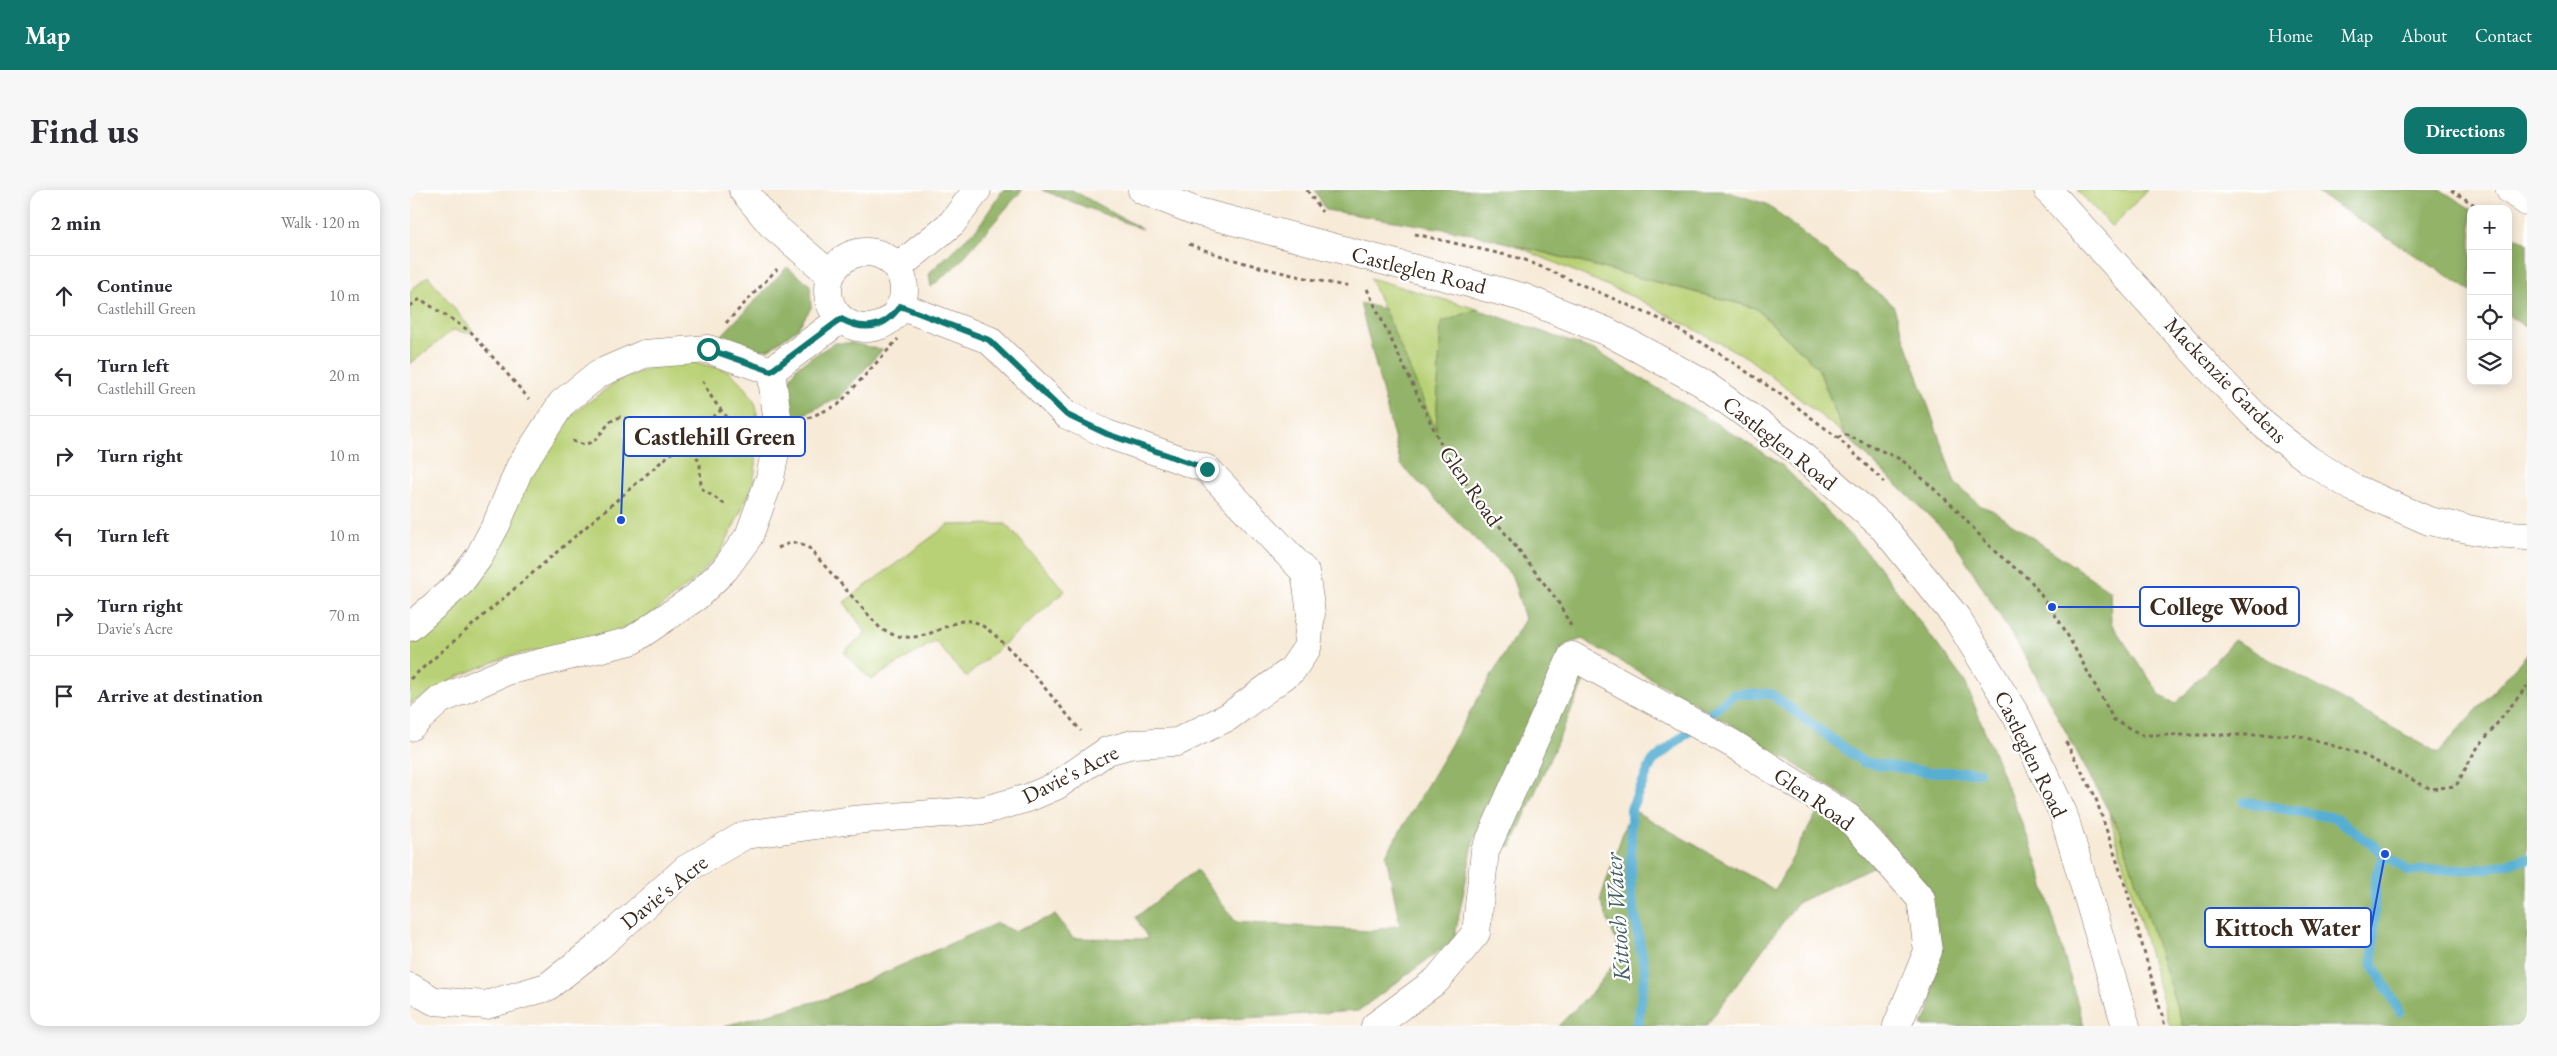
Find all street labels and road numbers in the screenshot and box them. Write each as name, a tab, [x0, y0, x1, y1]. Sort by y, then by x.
street label: Castleglen Road	[1349, 239, 1490, 301]
street label: Mackenzie Gardens	[2158, 311, 2294, 449]
street label: Castleglen Road	[1717, 389, 1844, 497]
street label: Glen Road	[1433, 440, 1510, 533]
street label: Castleglen Road	[1988, 686, 2075, 823]
street label: Davie's Acre	[1017, 737, 1123, 811]
street label: Glen Road	[1768, 761, 1861, 838]
street label: Davie's Acre	[614, 848, 714, 936]

